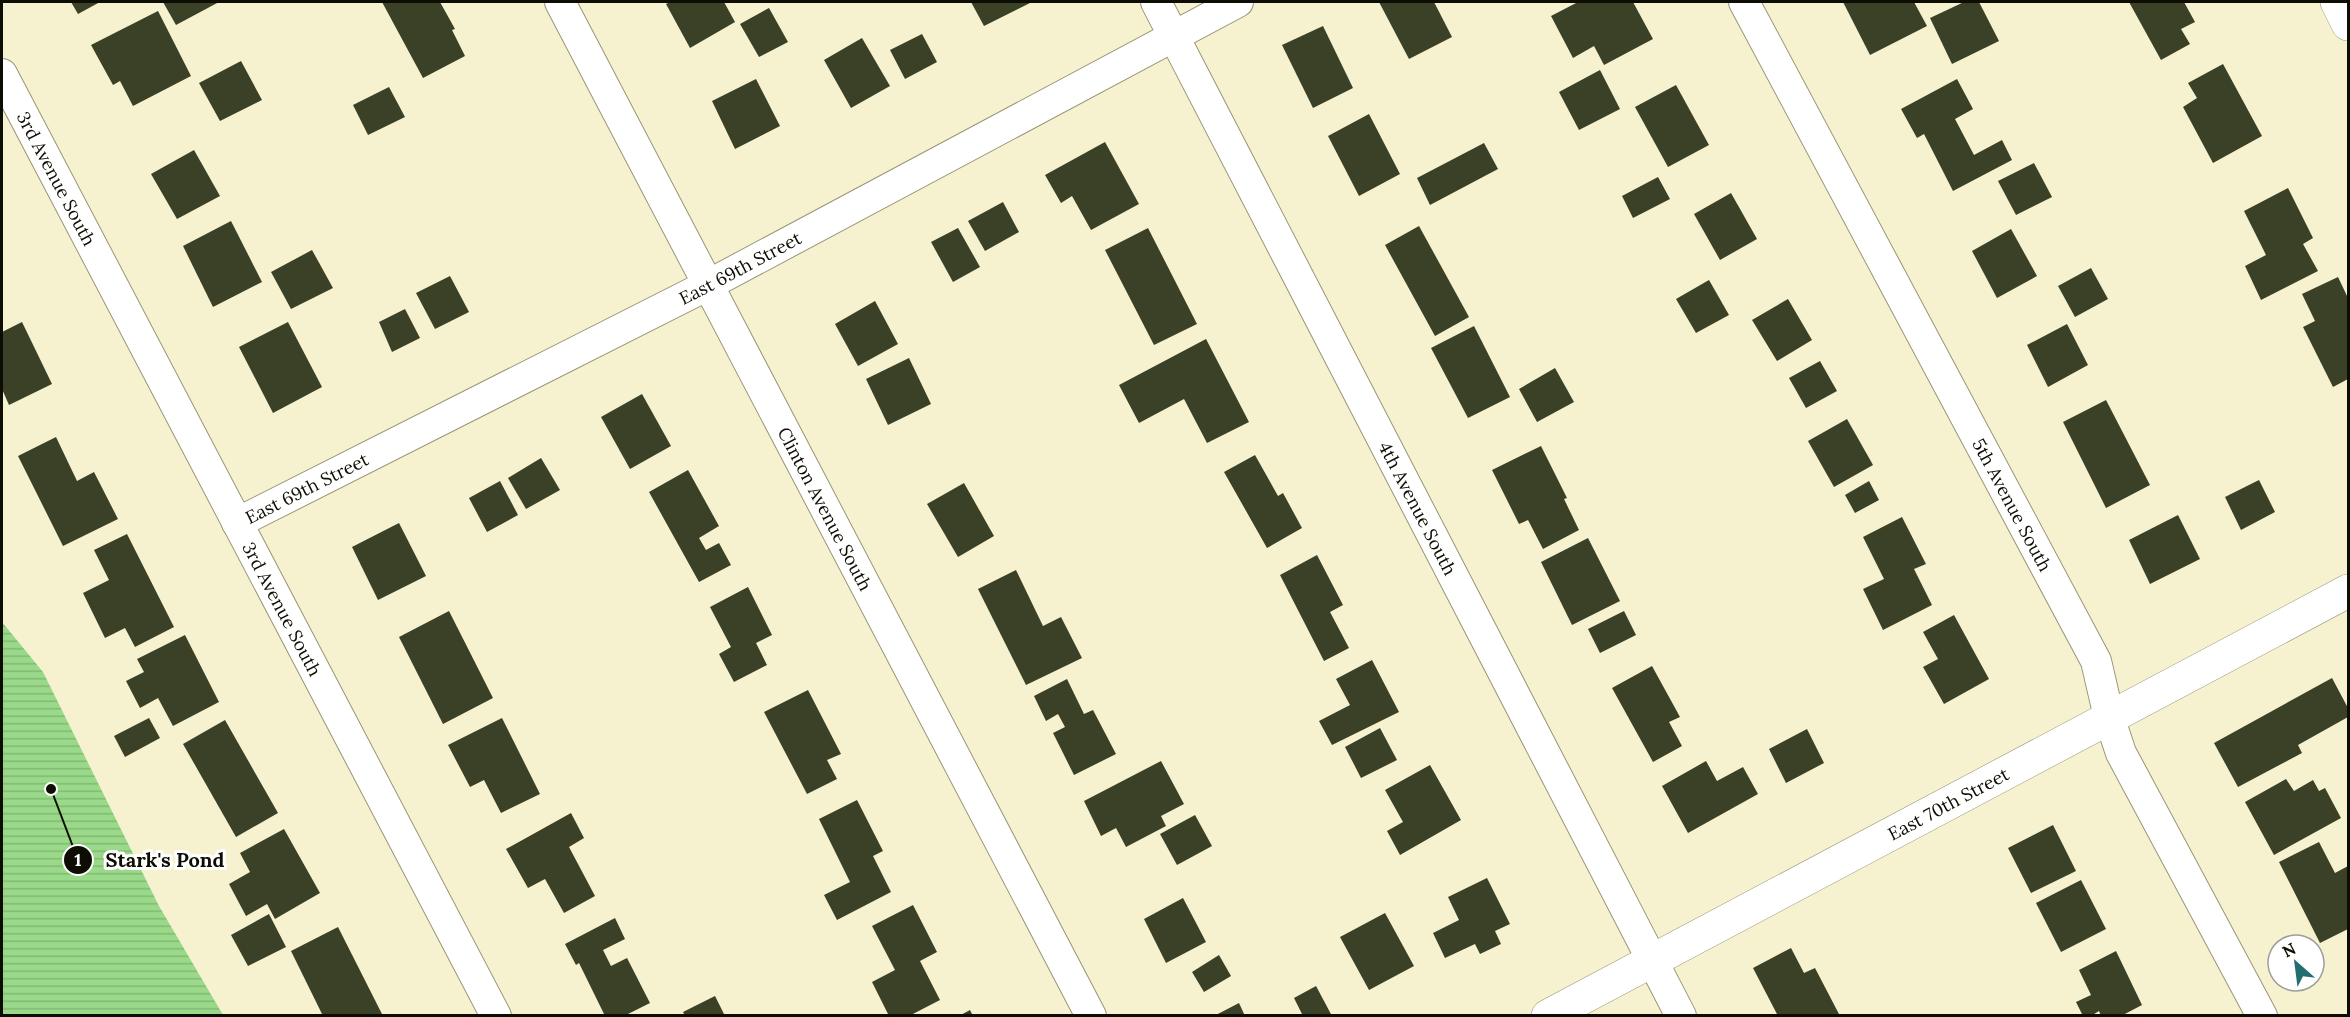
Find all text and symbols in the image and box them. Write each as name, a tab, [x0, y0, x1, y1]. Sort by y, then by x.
street label: 3rd Avenue South	[12, 107, 102, 250]
street label: East 69th Street	[675, 226, 805, 309]
street label: Clinton Avenue South	[773, 423, 878, 595]
street label: 5th Avenue South	[1968, 434, 2058, 575]
street label: 4th Avenue South	[1374, 437, 1462, 579]
street label: East 69th Street	[241, 447, 372, 529]
street label: 3rd Avenue South	[238, 538, 327, 680]
street label: East 70th Street	[1884, 762, 2012, 845]
callout: Stark's Pond	[63, 841, 236, 879]
text: Stark's Pond	[106, 847, 224, 872]
text: 1	[74, 848, 82, 871]
north arrow	[2266, 933, 2326, 993]
text: N	[2279, 938, 2299, 961]

